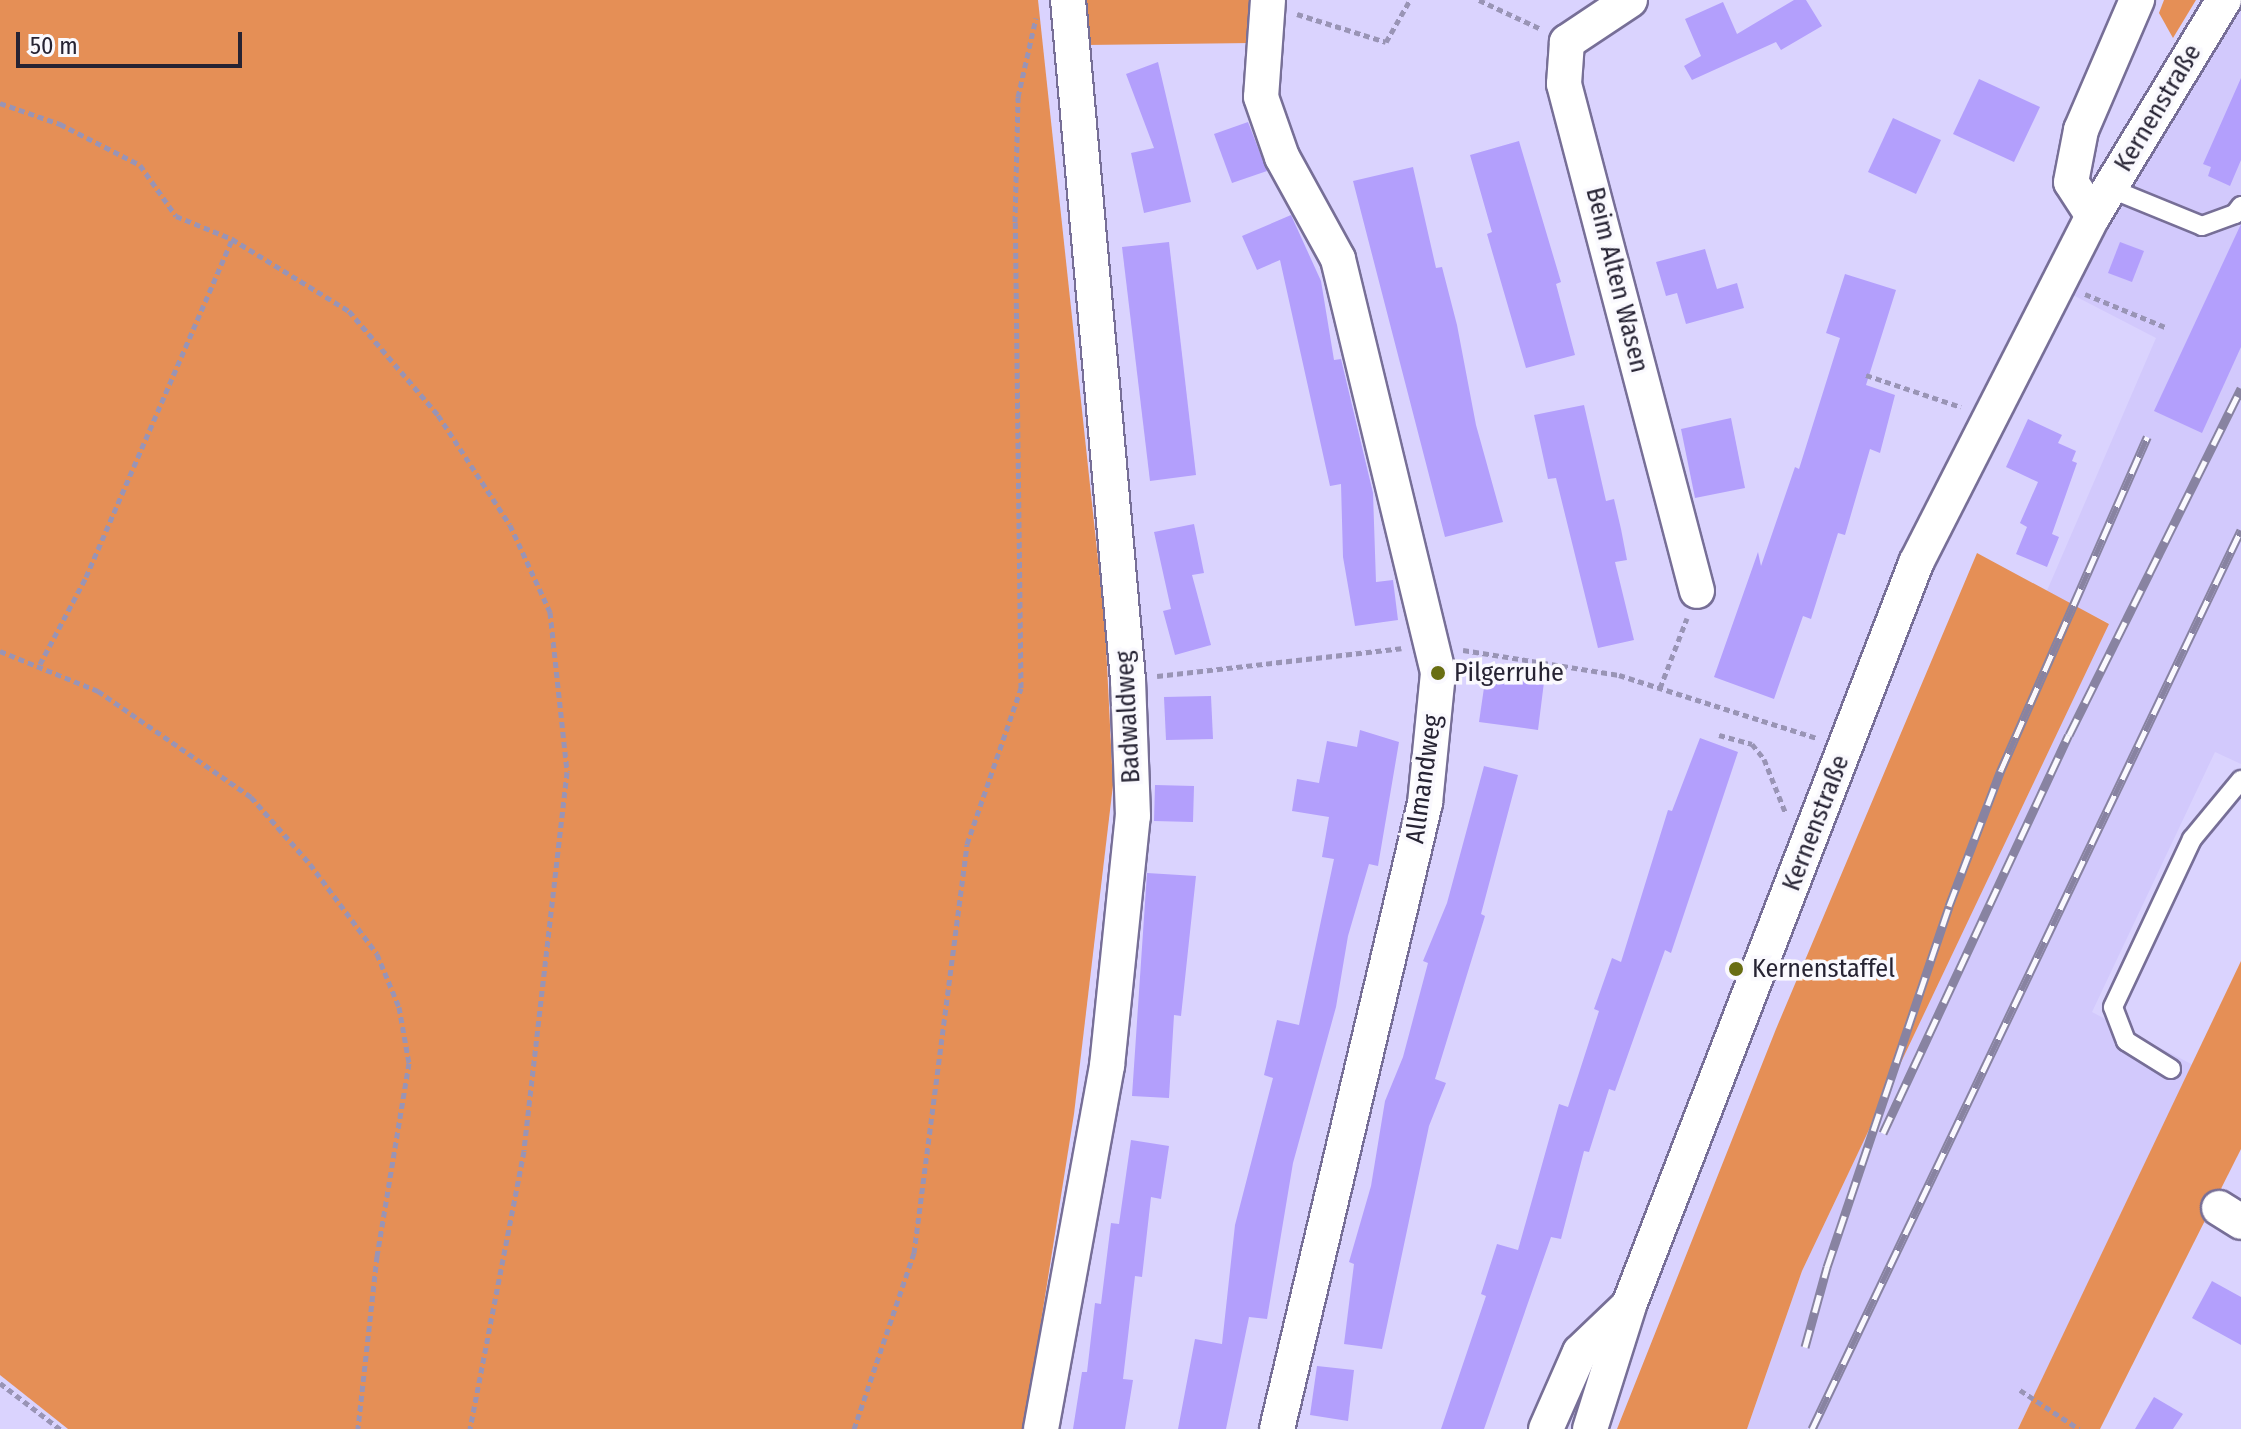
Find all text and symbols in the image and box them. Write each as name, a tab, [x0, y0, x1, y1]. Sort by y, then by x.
scale bar	[20, 16, 246, 66]
text: 50 m	[30, 32, 78, 60]
street label: Kernenstraße	[2108, 39, 2208, 177]
street label: Beim Alten Wasen	[1579, 184, 1655, 376]
street label: Badwaldweg	[1109, 650, 1147, 784]
place label: Pilgerruhe	[1454, 657, 1564, 689]
marker: Pilgerruhe	[1429, 664, 1447, 682]
street label: Allmandweg	[1400, 713, 1448, 845]
street label: Kernenstraße	[1776, 751, 1856, 895]
place label: Kernenstaffel	[1752, 953, 1895, 985]
marker: Kernenstaffel	[1727, 960, 1745, 978]

